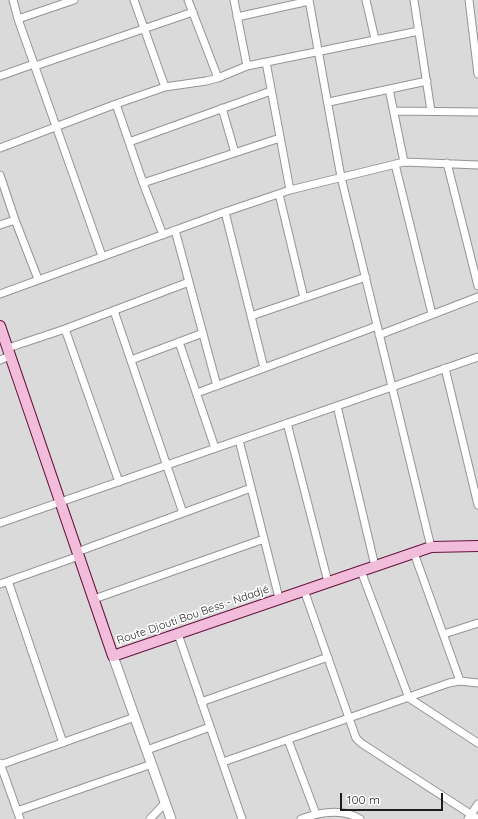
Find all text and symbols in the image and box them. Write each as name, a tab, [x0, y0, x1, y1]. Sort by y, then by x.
street label: Route Djouti Bou Bess - Ndadjé	[115, 583, 271, 647]
scale bar	[342, 785, 445, 811]
text: 100 m	[347, 792, 380, 807]

